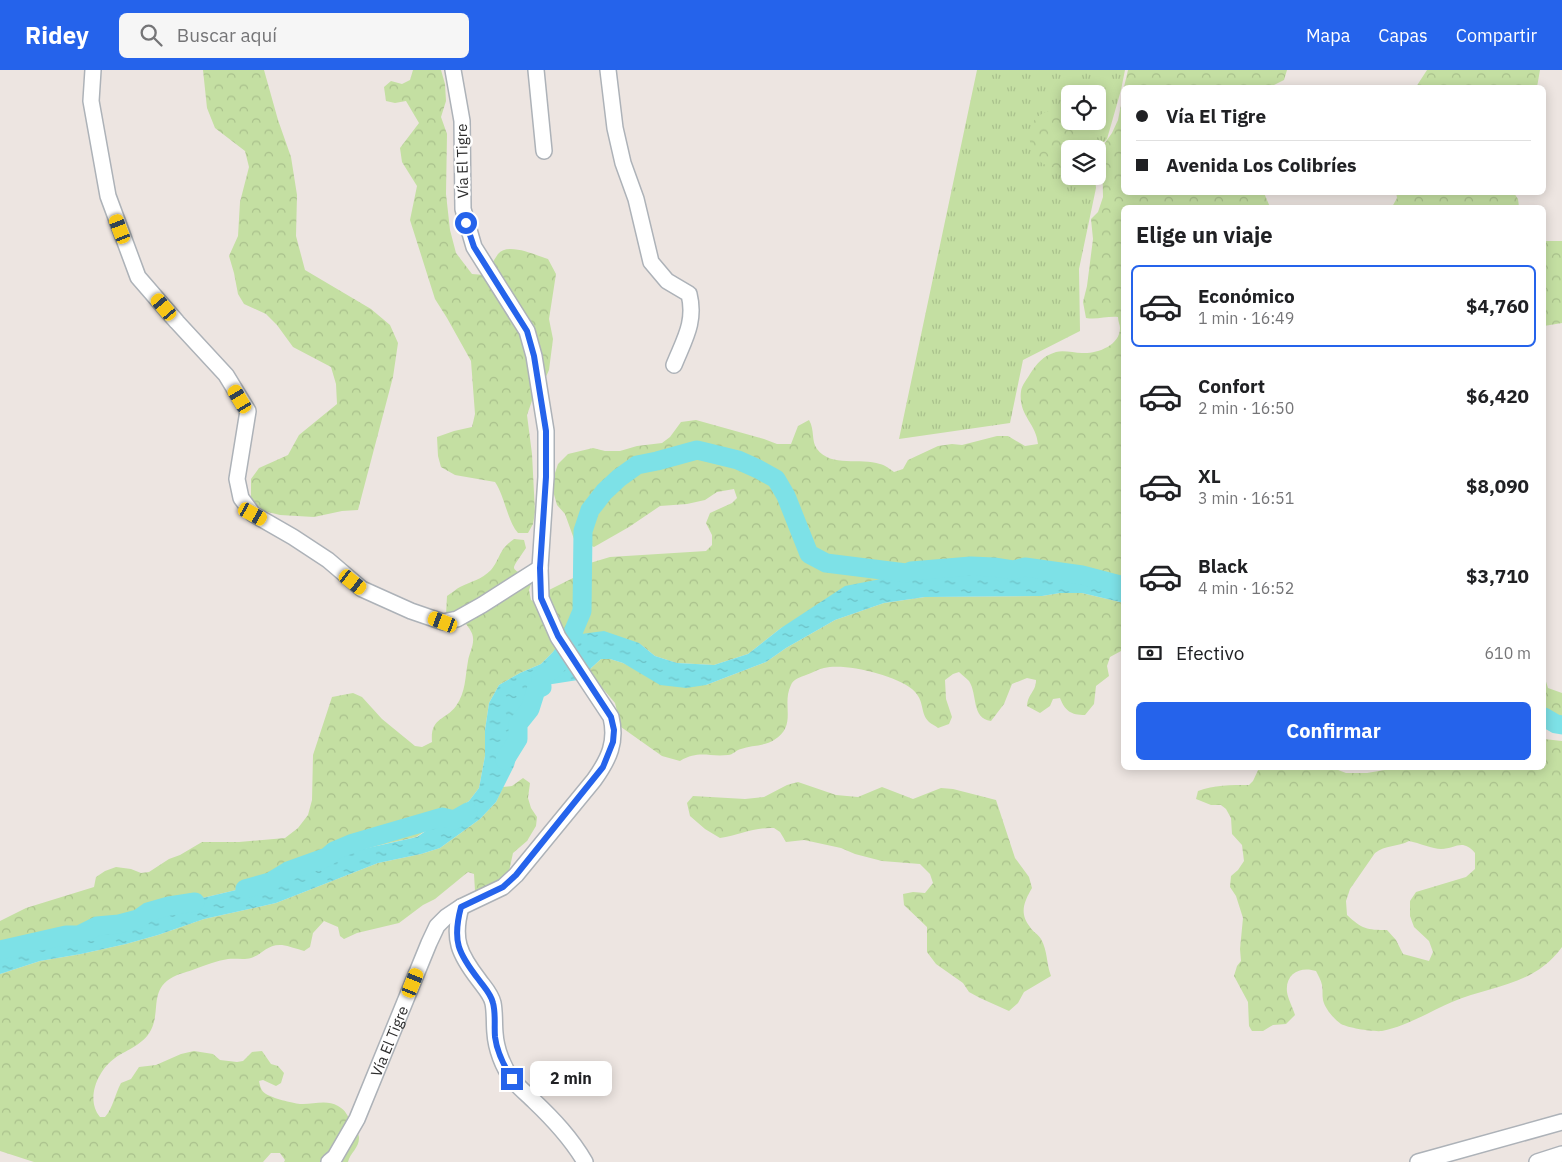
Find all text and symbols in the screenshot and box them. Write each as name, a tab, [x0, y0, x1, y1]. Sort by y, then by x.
search box	[119, 13, 469, 58]
text: Ridey	[25, 19, 89, 51]
icon: search	[137, 21, 165, 49]
text: Buscar aquí	[177, 23, 277, 47]
text: Mapa	[1306, 24, 1350, 47]
text: Capas	[1378, 24, 1428, 47]
text: Compartir	[1456, 24, 1537, 47]
map controls	[1061, 85, 1106, 185]
button: locate	[1061, 85, 1106, 130]
text: Vía El Tigre	[1166, 104, 1266, 128]
street label: Vía El Tigre	[452, 123, 472, 199]
button: layers	[1061, 140, 1106, 185]
text: Avenida Los Colibríes	[1166, 153, 1357, 177]
car	[107, 212, 132, 246]
route start	[455, 212, 477, 234]
text: Elige un viaje	[1136, 220, 1273, 249]
icon: car	[1138, 284, 1183, 329]
text: Económico	[1198, 284, 1295, 308]
car	[148, 291, 179, 323]
text: $4,760	[1466, 294, 1529, 318]
text: 1 min · 16:49	[1198, 308, 1294, 328]
icon: car	[1138, 374, 1183, 419]
text: Confort	[1198, 374, 1265, 398]
car	[225, 382, 254, 416]
text: $6,420	[1466, 384, 1529, 408]
text: 2 min · 16:50	[1198, 398, 1294, 418]
icon: car	[1138, 464, 1183, 509]
text: XL	[1198, 464, 1221, 488]
text: $8,090	[1466, 474, 1529, 498]
text: 3 min · 16:51	[1198, 488, 1294, 508]
car	[236, 500, 269, 528]
icon: car	[1138, 554, 1183, 599]
text: Black	[1198, 554, 1248, 578]
text: $3,710	[1466, 564, 1529, 588]
car	[336, 567, 369, 597]
text: 4 min · 16:52	[1198, 578, 1294, 598]
car	[426, 610, 459, 634]
icon: cash	[1136, 639, 1164, 667]
text: Efectivo	[1176, 641, 1244, 665]
text: 610 m	[1484, 643, 1531, 663]
button: Confirmar	[1136, 702, 1531, 760]
car	[400, 966, 425, 1000]
street label: Vía El Tigre	[366, 1003, 412, 1079]
callout: 2 min	[530, 1062, 612, 1096]
route end	[501, 1068, 523, 1090]
text: 2 min	[550, 1068, 592, 1088]

